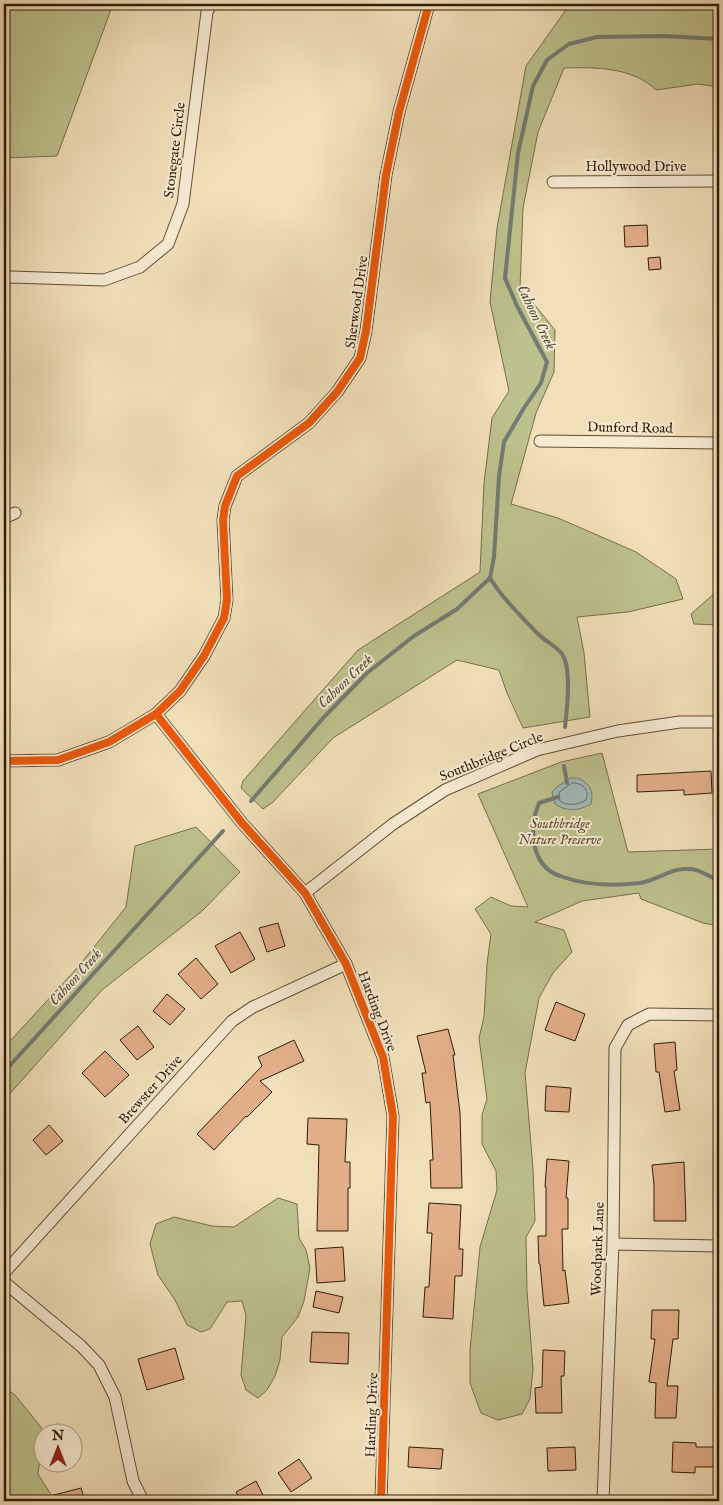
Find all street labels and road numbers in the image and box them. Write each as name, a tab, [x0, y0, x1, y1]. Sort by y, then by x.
street label: Stonegate Circle	[160, 101, 190, 199]
street label: Hollywood Drive	[585, 158, 687, 176]
street label: Sherwood Drive	[342, 254, 372, 350]
street label: Dunford Road	[587, 418, 674, 438]
street label: Southbridge Circle	[437, 728, 546, 786]
street label: Harding Drive	[353, 968, 401, 1055]
street label: Brewster Drive	[115, 1051, 187, 1128]
street label: Woodpark Lane	[587, 1201, 609, 1296]
street label: Harding Drive	[362, 1372, 382, 1458]

